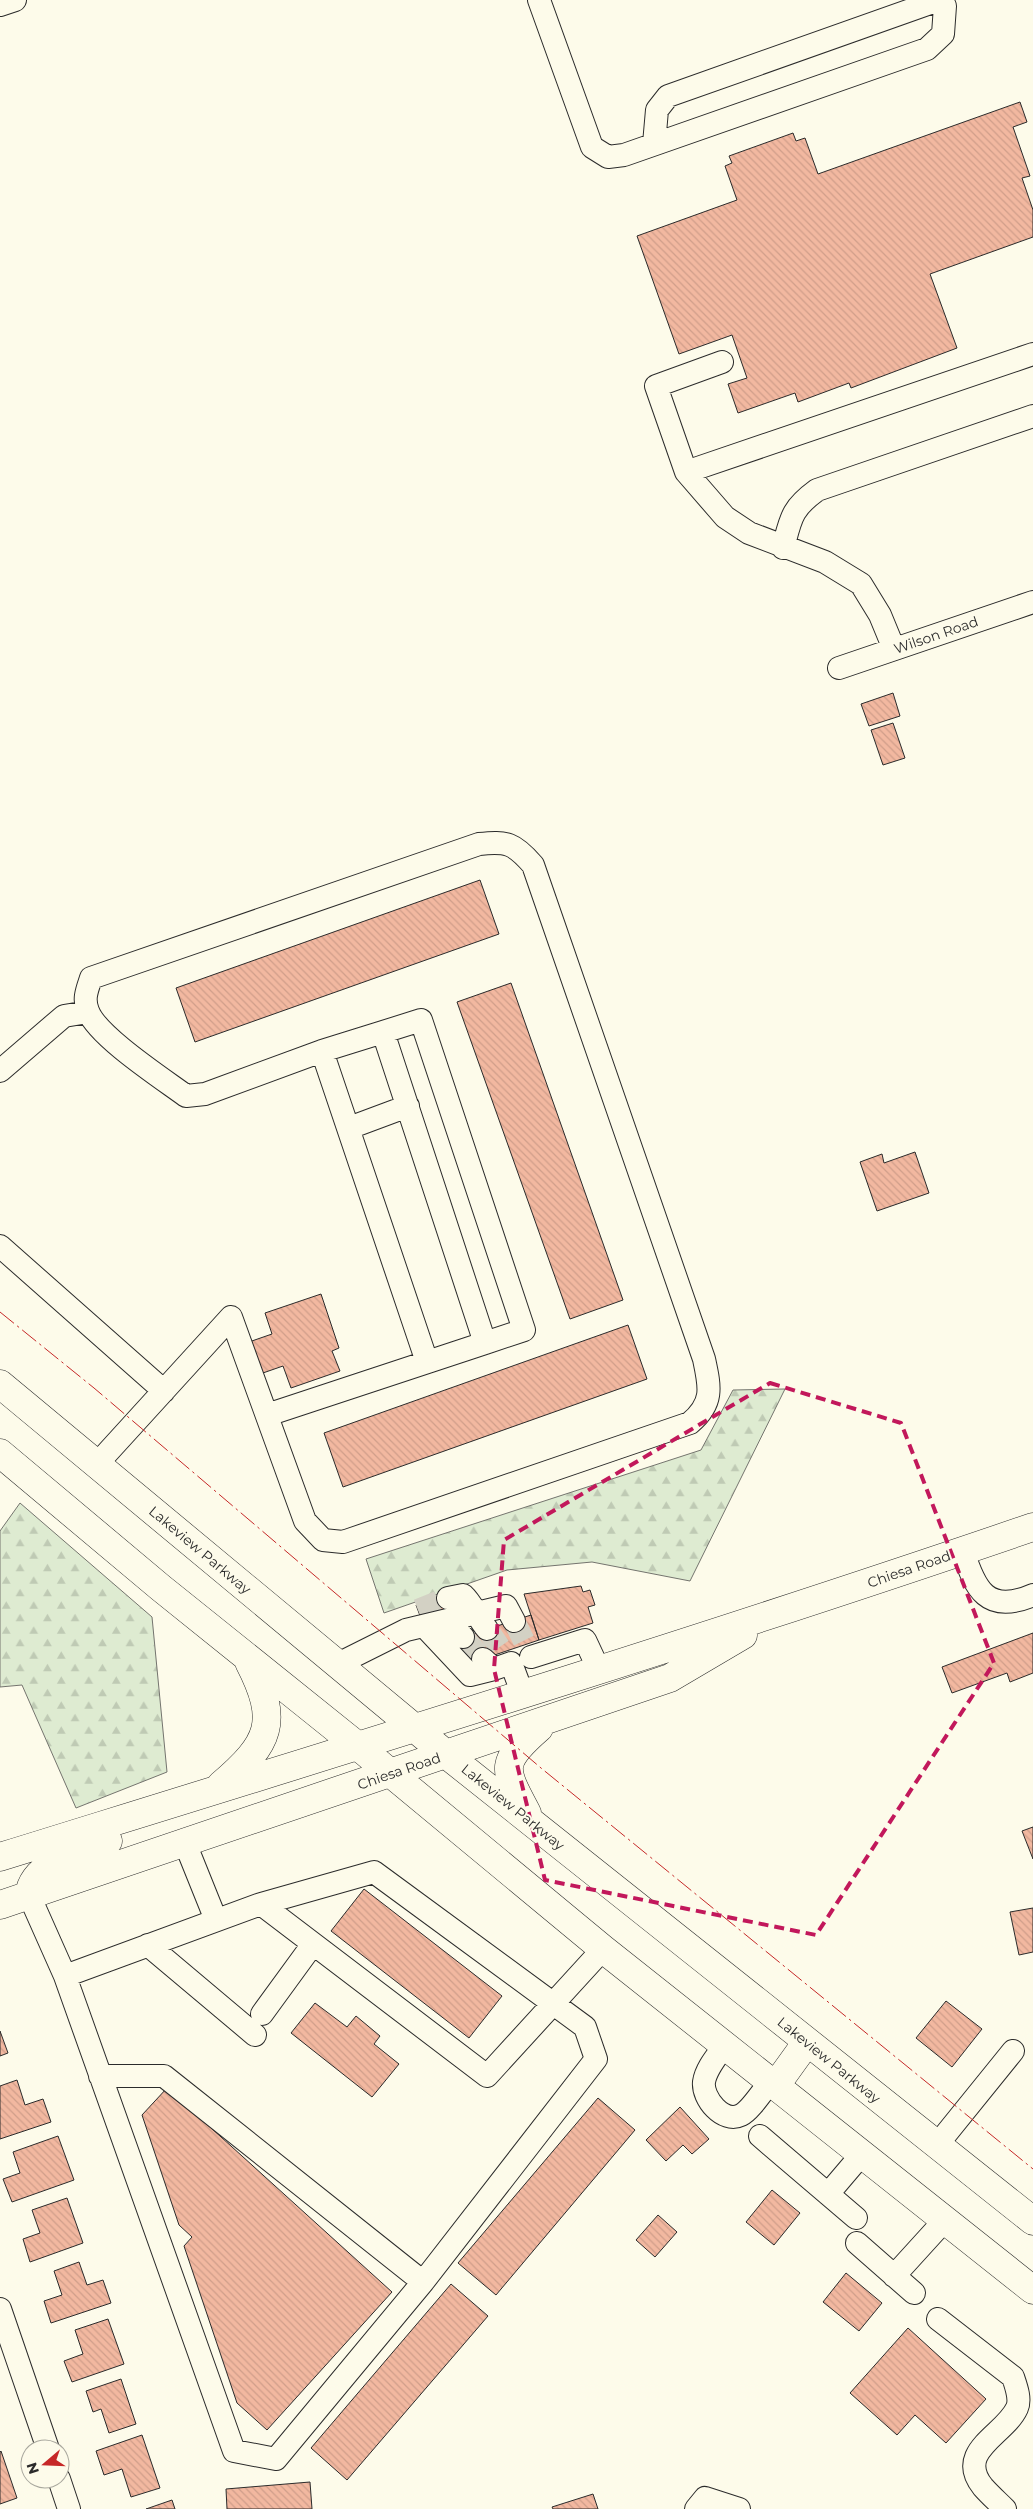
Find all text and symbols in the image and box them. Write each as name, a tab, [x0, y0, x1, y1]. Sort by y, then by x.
street label: Wilson Road	[891, 612, 981, 658]
street label: Lakeview Parkway	[145, 1502, 255, 1598]
street label: Chiesa Road	[865, 1546, 953, 1592]
street label: Chiesa Road	[355, 1748, 443, 1794]
street label: Lakeview Parkway	[458, 1760, 569, 1854]
street label: Lakeview Parkway	[774, 2013, 885, 2107]
north arrow	[20, 2439, 70, 2489]
text: N	[22, 2460, 43, 2477]

